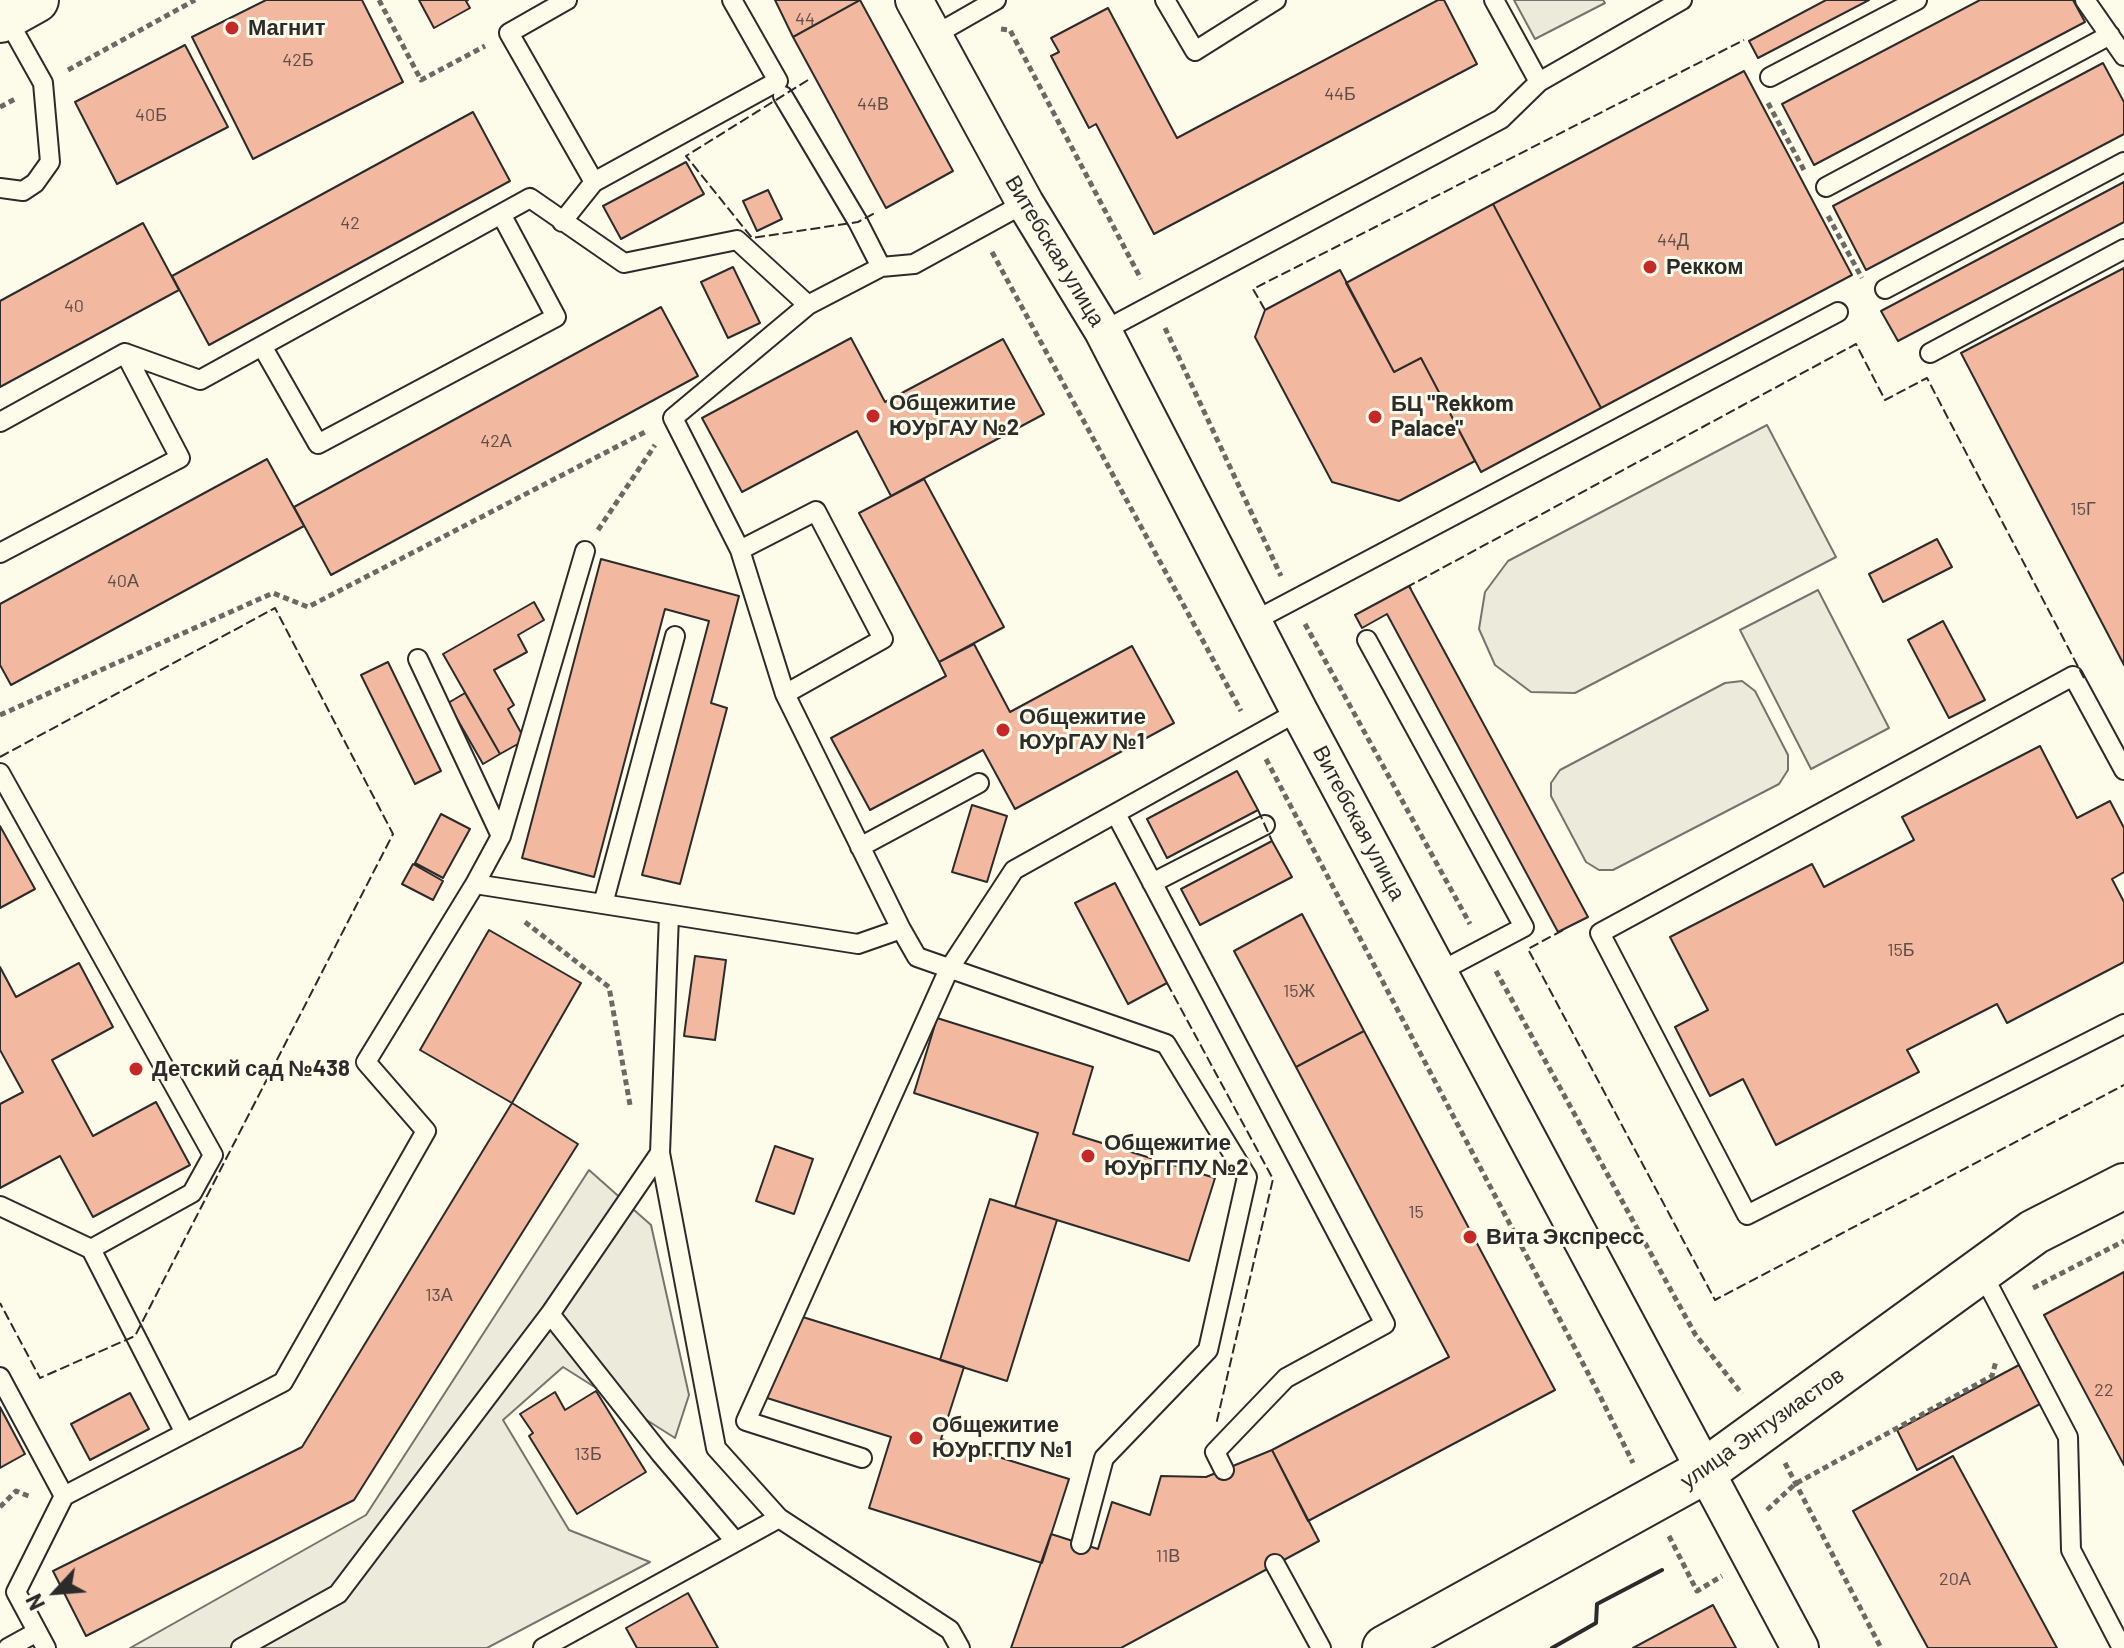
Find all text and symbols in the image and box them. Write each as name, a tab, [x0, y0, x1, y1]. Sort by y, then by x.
house number: 44	[795, 8, 815, 30]
place label: Магнит	[248, 15, 326, 41]
marker: Магнит	[223, 19, 241, 37]
house number: 42Б	[282, 49, 314, 71]
house number: 44Б	[1324, 83, 1356, 105]
house number: 44В	[857, 93, 889, 115]
house number: 40Б	[135, 104, 167, 126]
street label: Витебская улица	[1000, 171, 1110, 331]
house number: 42	[340, 212, 360, 234]
house number: 44Д	[1657, 229, 1689, 251]
place label: Рекком	[1666, 254, 1744, 280]
marker: Рекком	[1641, 258, 1659, 276]
house number: 40	[64, 295, 84, 317]
place label: Общежитие ЮУрГАУ №2	[889, 390, 1019, 442]
place label: БЦ "Rekkom Palace"	[1391, 391, 1514, 442]
marker: Общежитие ЮУрГАУ №2	[864, 407, 882, 425]
marker: БЦ "Rekkom Palace"	[1366, 408, 1384, 426]
house number: 42А	[480, 430, 512, 452]
house number: 15Г	[2070, 498, 2096, 520]
house number: 40А	[107, 570, 139, 592]
place label: Общежитие ЮУрГАУ №1	[1019, 704, 1146, 756]
marker: Общежитие ЮУрГАУ №1	[994, 721, 1012, 739]
street label: Витебская улица	[1307, 741, 1411, 905]
house number: 15Б	[1887, 939, 1915, 961]
house number: 15Ж	[1283, 980, 1315, 1002]
place label: Детский сад №438	[152, 1056, 350, 1082]
marker: Детский сад №438	[127, 1060, 145, 1078]
place label: Общежитие ЮУрГГПУ №2	[1104, 1130, 1249, 1182]
marker: Общежитие ЮУрГГПУ №2	[1079, 1147, 1097, 1165]
house number: 15	[1408, 1201, 1424, 1223]
place label: Вита Экспресс	[1486, 1224, 1645, 1250]
marker: Вита Экспресс	[1461, 1228, 1479, 1246]
house number: 13А	[425, 1284, 453, 1306]
street label: улица Энтузиастов	[1675, 1362, 1849, 1494]
house number: 22	[2094, 1379, 2114, 1401]
place label: Общежитие ЮУрГГПУ №1	[932, 1412, 1072, 1464]
marker: Общежитие ЮУрГГПУ №1	[907, 1429, 925, 1447]
house number: 13Б	[574, 1443, 602, 1465]
house number: 11В	[1156, 1545, 1180, 1567]
north arrow	[16, 1552, 96, 1632]
house number: 20А	[1939, 1568, 1971, 1590]
text: N	[20, 1590, 49, 1615]

